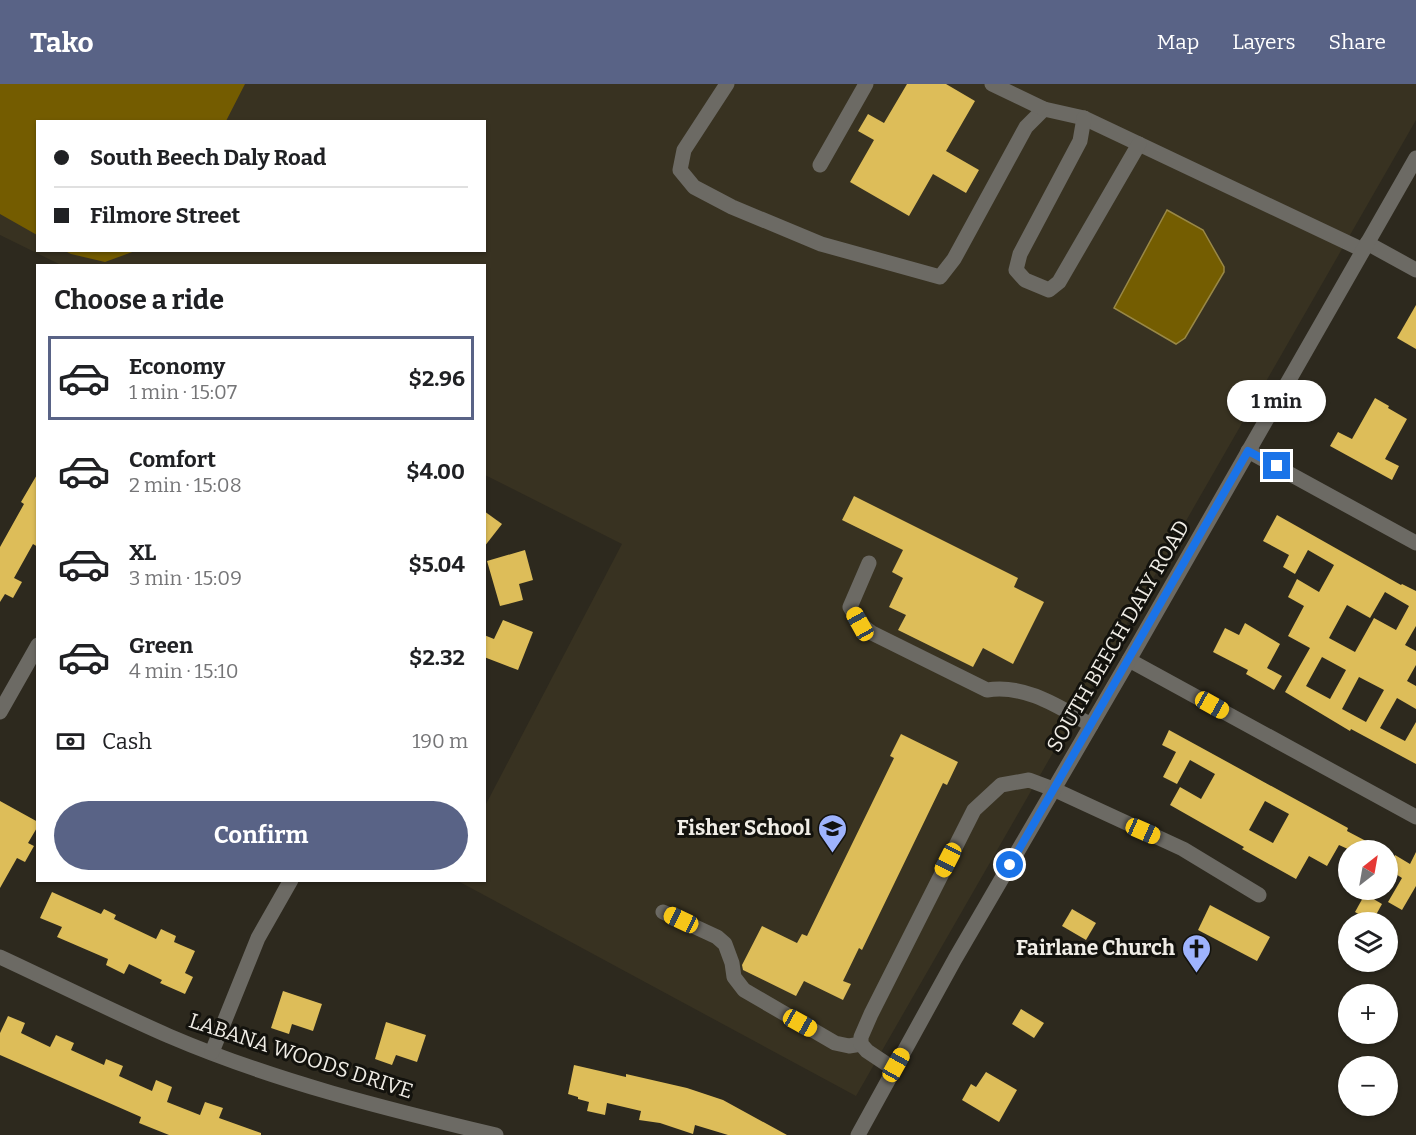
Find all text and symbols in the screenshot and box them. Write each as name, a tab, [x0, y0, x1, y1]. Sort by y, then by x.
text: Tako	[30, 26, 94, 59]
text: Map	[1157, 29, 1199, 55]
text: Layers	[1232, 29, 1296, 55]
text: Share	[1329, 29, 1386, 55]
text: South Beech Daly Road	[90, 144, 326, 171]
text: Filmore Street	[90, 202, 240, 229]
text: Choose a ride	[54, 284, 224, 316]
icon: car	[57, 351, 111, 405]
text: Economy	[129, 353, 225, 380]
text: $2.96	[409, 365, 465, 392]
callout: 1 min	[1228, 379, 1326, 421]
text: 1 min · 15:07	[129, 380, 237, 404]
text: 1 min	[1251, 389, 1302, 413]
icon: car	[57, 444, 111, 498]
text: Comfort	[129, 446, 216, 473]
route end	[1263, 452, 1290, 479]
text: $4.00	[406, 458, 465, 485]
text: 2 min · 15:08	[129, 473, 242, 497]
street label: SOUTH BEECH DALY ROAD	[1041, 515, 1195, 757]
icon: car	[57, 537, 111, 591]
text: XL	[129, 539, 156, 566]
text: $5.04	[408, 551, 465, 578]
text: 3 min · 15:09	[129, 566, 242, 590]
car	[843, 604, 877, 644]
icon: car	[57, 630, 111, 684]
text: Green	[129, 632, 193, 659]
text: $2.32	[409, 644, 465, 671]
text: 4 min · 15:10	[129, 659, 239, 683]
car	[1192, 688, 1232, 722]
icon: cash	[54, 725, 87, 758]
text: Cash	[102, 728, 152, 755]
text: 190 m	[412, 729, 468, 753]
button: Confirm	[54, 801, 468, 870]
school or university icon: Fisher School	[816, 812, 848, 854]
place label: Fisher School	[677, 815, 811, 841]
car	[1123, 815, 1163, 847]
car	[932, 840, 964, 880]
north arrow	[1338, 840, 1398, 900]
map controls	[1338, 840, 1398, 1116]
route start	[996, 851, 1023, 878]
car	[661, 904, 701, 936]
button: layers	[1338, 912, 1398, 972]
church icon: Fairlane Church	[1180, 932, 1212, 974]
place label: Fairlane Church	[1016, 935, 1176, 961]
button: +	[1338, 984, 1398, 1044]
car	[780, 1006, 820, 1040]
street label: LABANA WOODS DRIVE	[186, 1007, 416, 1105]
car	[879, 1045, 913, 1085]
button: −	[1338, 1056, 1398, 1116]

